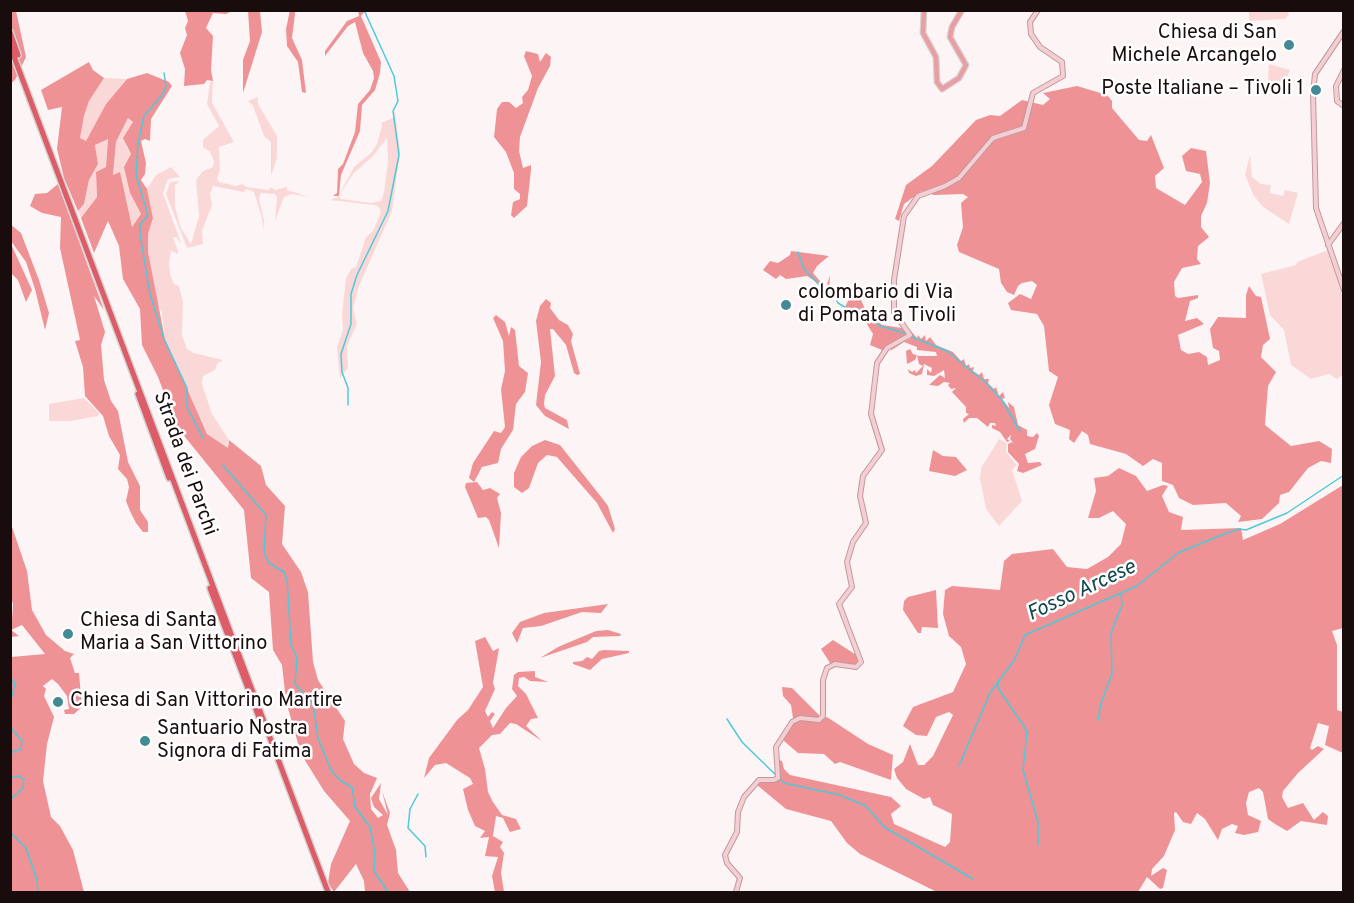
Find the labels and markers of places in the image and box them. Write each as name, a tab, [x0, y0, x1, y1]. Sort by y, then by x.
place label: Chiesa di San Michele Arcangelo	[1112, 22, 1277, 69]
marker: Chiesa di San Michele Arcangelo	[1282, 38, 1296, 52]
place label: Poste Italiane – Tivoli 1	[1101, 78, 1304, 102]
marker: Poste Italiane – Tivoli 1	[1309, 83, 1323, 97]
place label: colombario di Via di Pomata a Tivoli	[798, 282, 956, 329]
marker: colombario di Via di Pomata a Tivoli	[779, 298, 793, 312]
place label: Chiesa di Santa Maria a San Vittorino	[80, 610, 267, 657]
marker: Chiesa di Santa Maria a San Vittorino	[61, 627, 75, 641]
place label: Chiesa di San Vittorino Martire	[70, 690, 343, 714]
marker: Chiesa di San Vittorino Martire	[51, 695, 65, 709]
place label: Santuario Nostra Signora di Fatima	[157, 718, 311, 765]
marker: Santuario Nostra Signora di Fatima	[138, 734, 152, 748]

